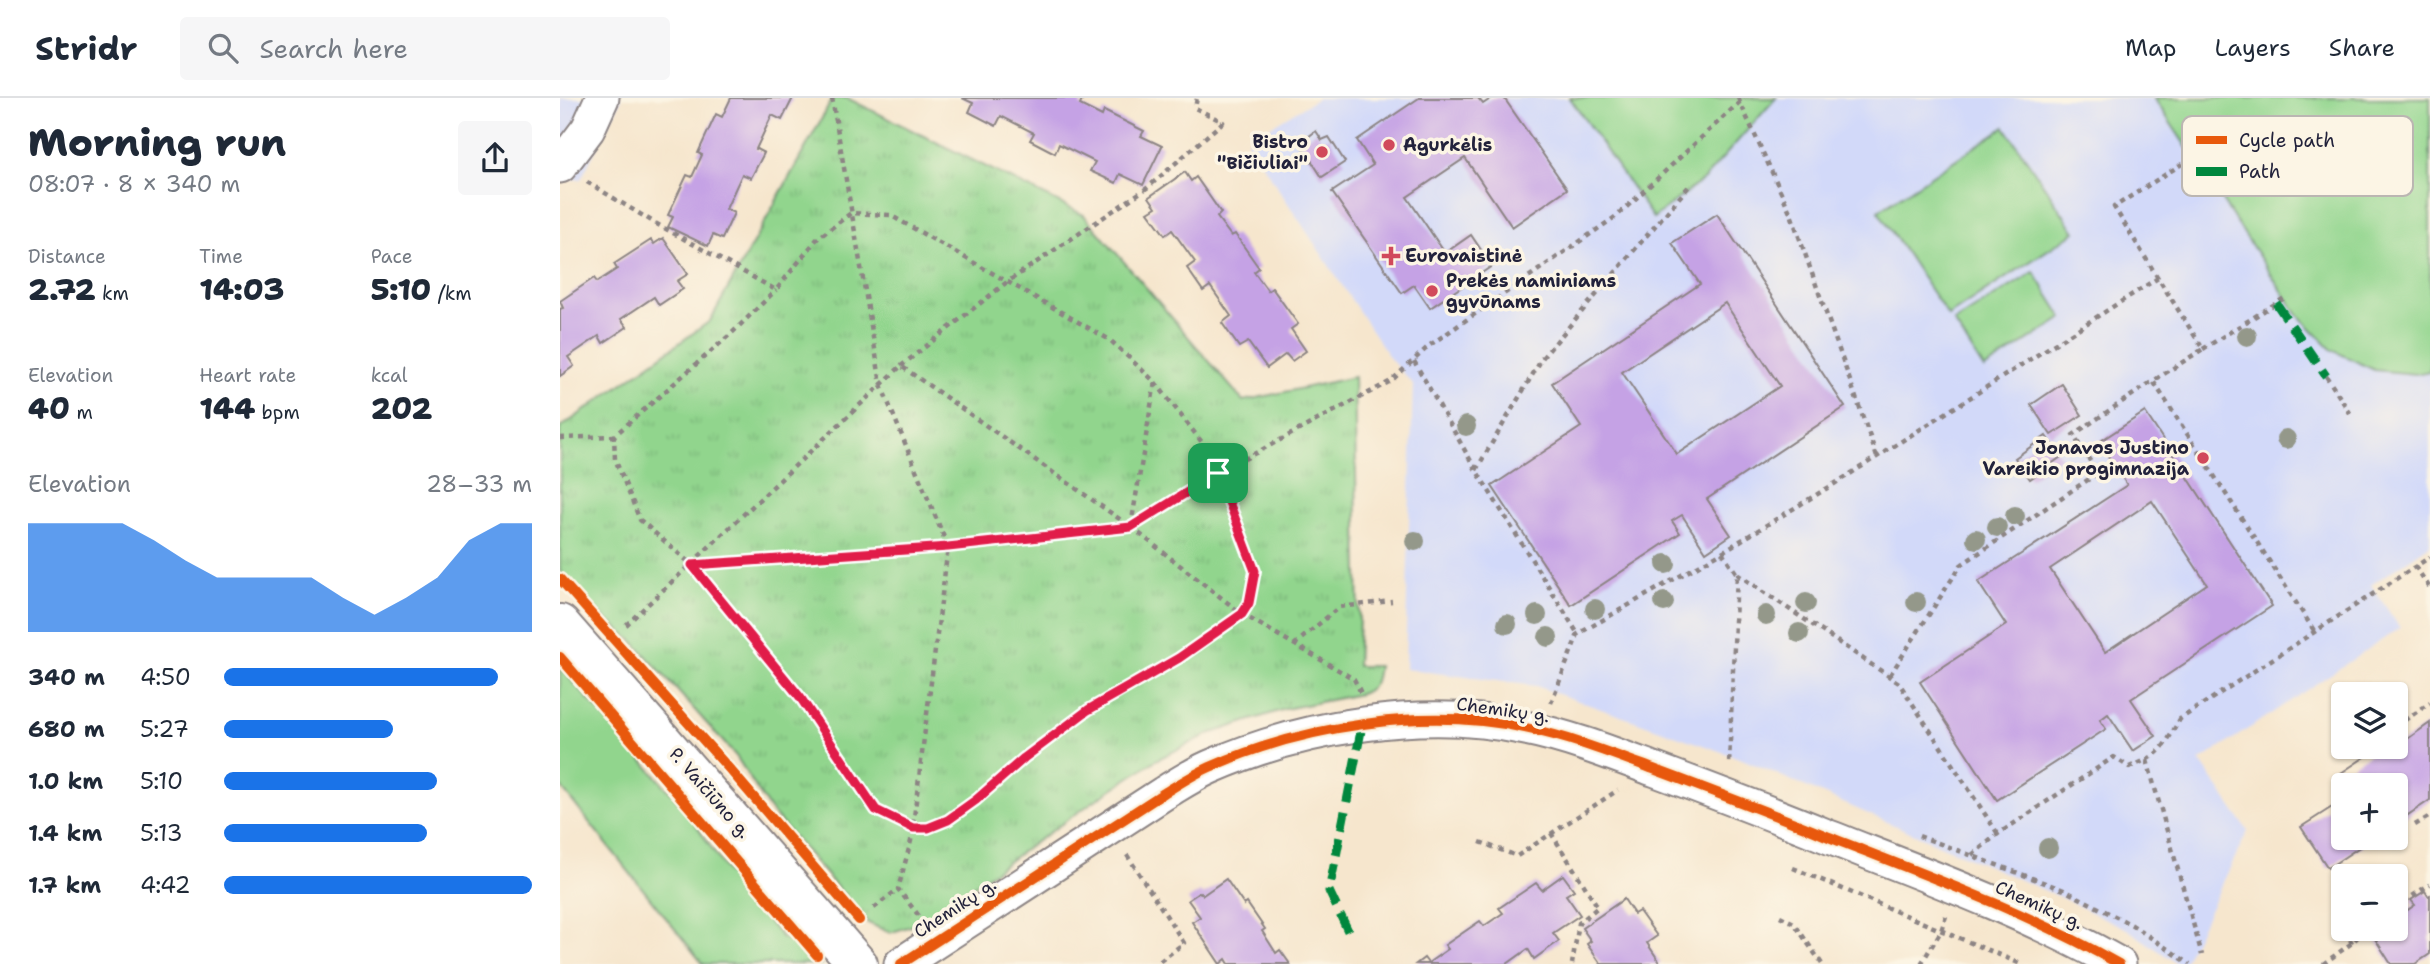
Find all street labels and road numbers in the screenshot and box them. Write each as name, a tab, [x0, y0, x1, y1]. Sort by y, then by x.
street label: Chemikų g.	[1455, 692, 1551, 728]
street label: P. Vaičiūno g.	[664, 743, 756, 843]
street label: Chemikų g.	[909, 872, 1001, 944]
street label: Chemikų g.	[1991, 875, 2087, 935]

